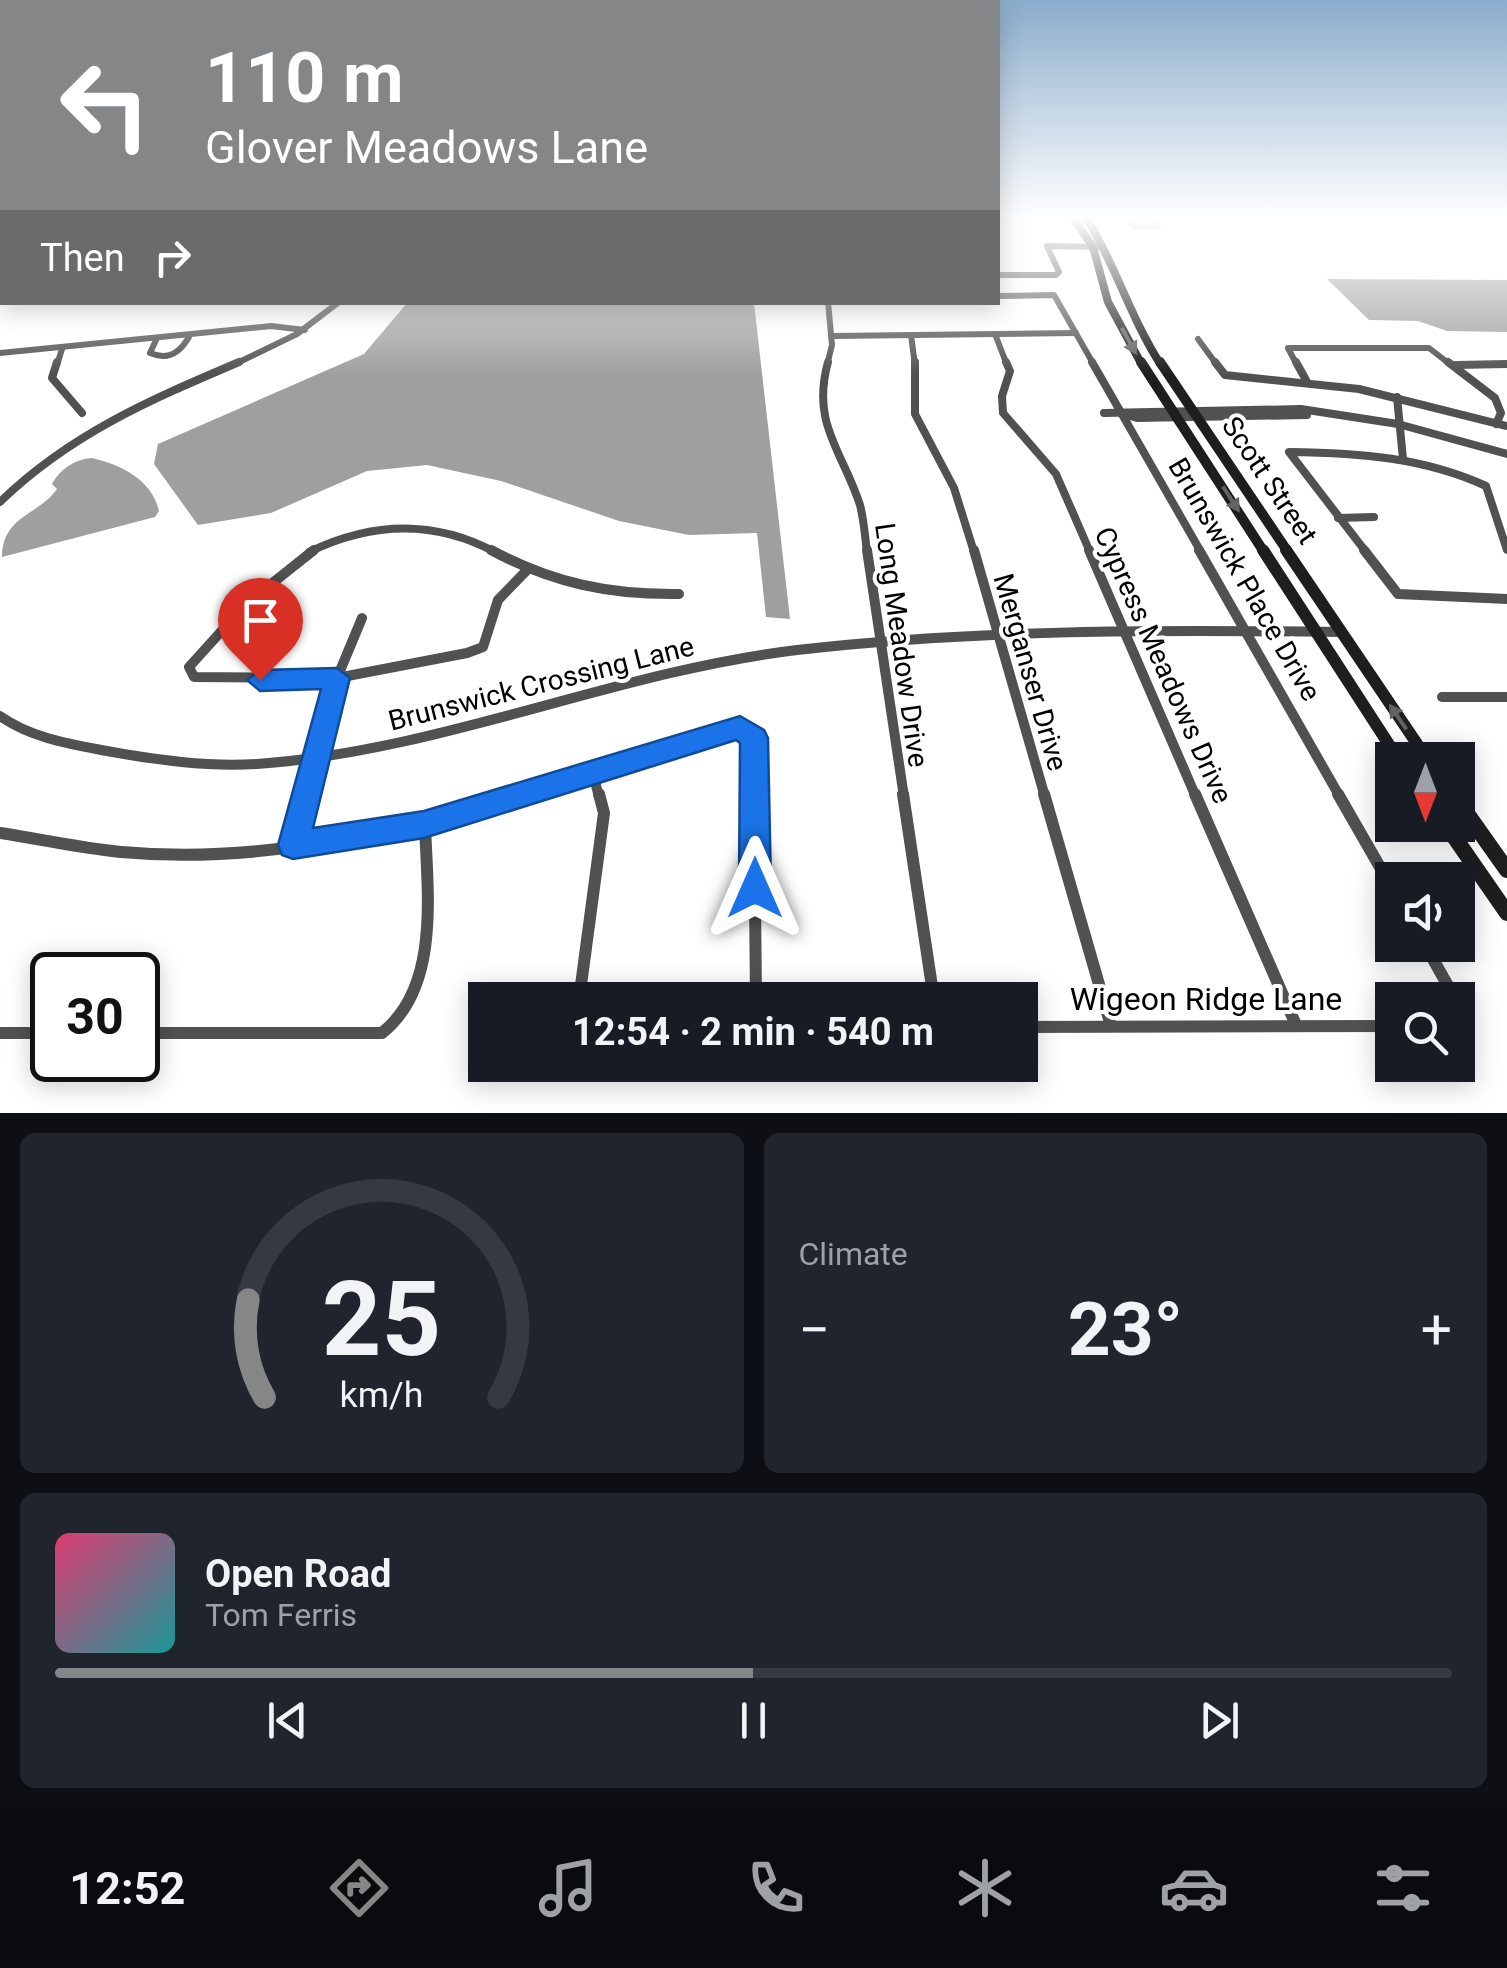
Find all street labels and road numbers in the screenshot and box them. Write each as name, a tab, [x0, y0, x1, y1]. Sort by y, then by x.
street label: Scott Street	[1215, 410, 1324, 550]
street label: Brunswick Place Drive	[1162, 452, 1328, 707]
street label: Long Meadow Drive	[868, 521, 935, 769]
street label: Cypress Meadows Drive	[1088, 522, 1239, 808]
street label: Merganser Drive	[987, 570, 1074, 775]
street label: Brunswick Crossing Lane	[385, 630, 697, 737]
street label: Wigeon Ridge Lane	[1070, 980, 1342, 1018]

